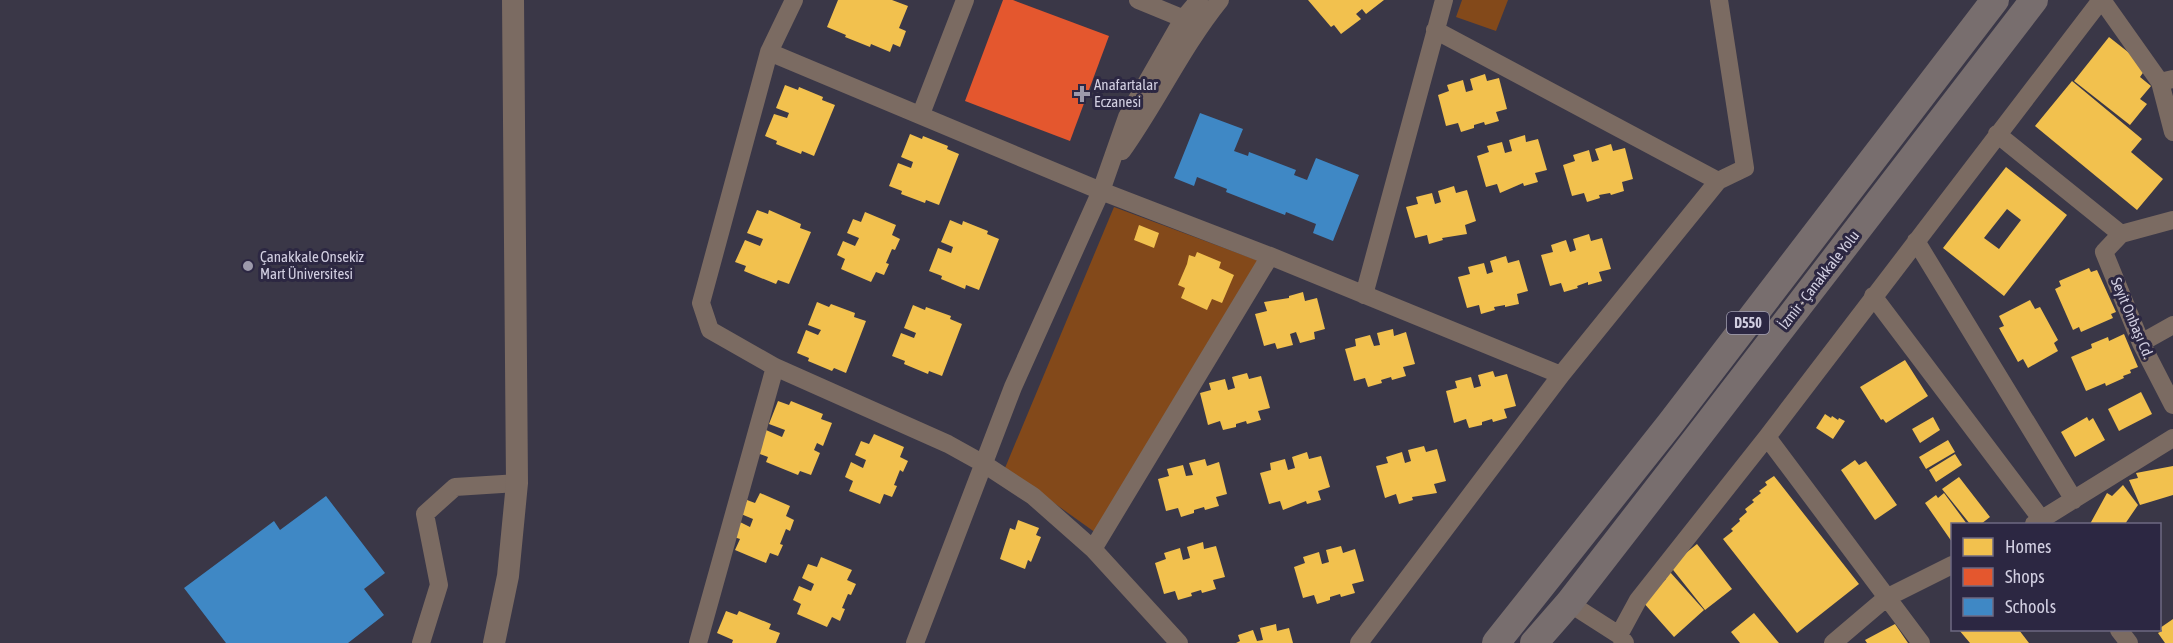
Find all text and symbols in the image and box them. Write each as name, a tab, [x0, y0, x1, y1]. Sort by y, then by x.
place label: Anafartalar Eczanesi	[1094, 76, 1158, 110]
marker: Anafartalar Eczanesi	[1075, 87, 1089, 101]
street label: İzmir - Çanakkale Yolu	[1775, 227, 1862, 332]
place label: Çanakkale Onsekiz Mart Üniversitesi	[260, 248, 365, 282]
marker: Çanakkale Onsekiz Mart Üniversitesi	[241, 259, 255, 273]
street label: Seyit Onbaşı Cd.	[2108, 275, 2157, 361]
road number: D550	[1727, 312, 1769, 334]
legend	[1951, 523, 2161, 631]
text: Homes	[2005, 536, 2051, 557]
text: Shops	[2005, 566, 2045, 587]
text: Schools	[2005, 596, 2056, 617]

